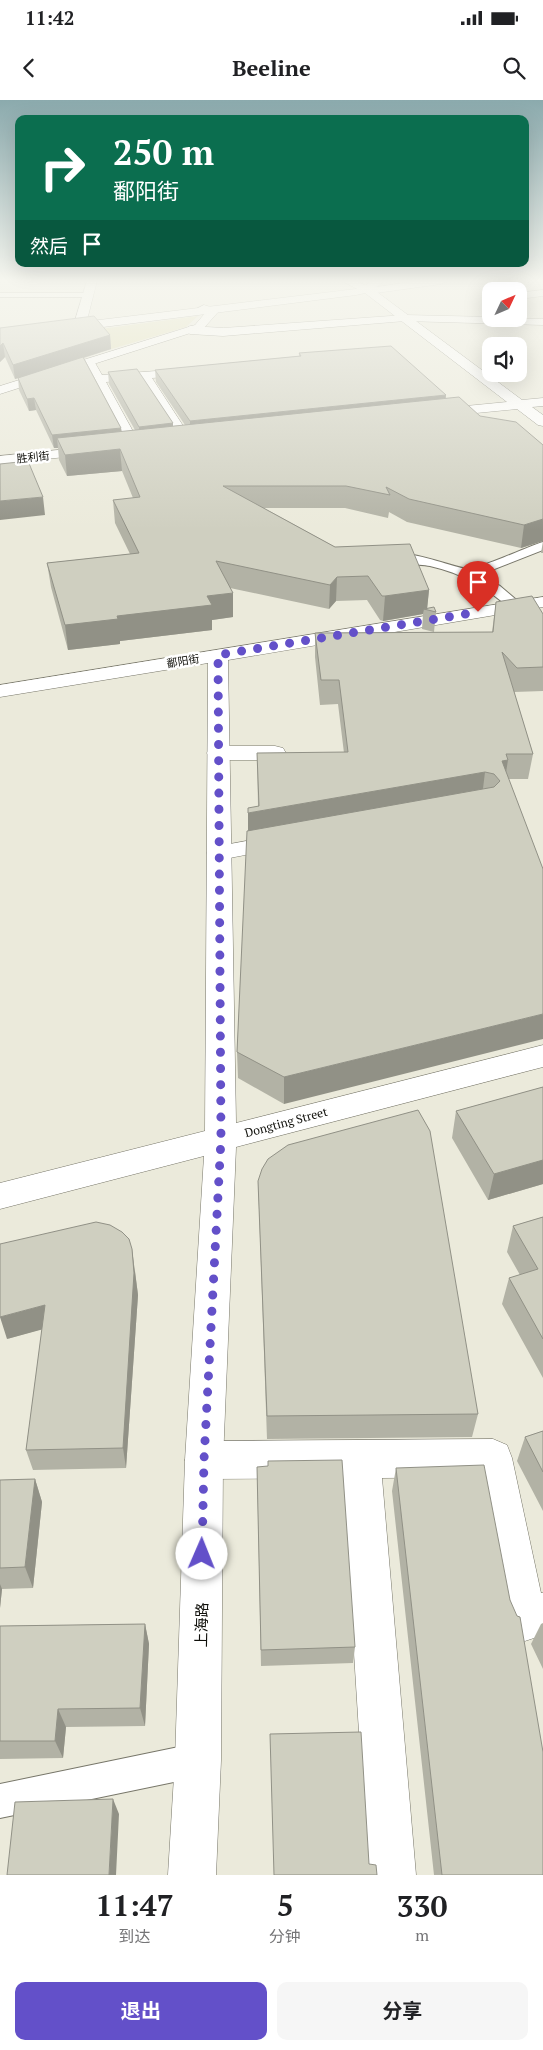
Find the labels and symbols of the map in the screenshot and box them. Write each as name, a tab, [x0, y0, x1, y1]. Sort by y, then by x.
north arrow	[482, 282, 528, 328]
street label: 胜利街	[16, 448, 50, 466]
pin	[457, 561, 499, 612]
street label: 鄱阳街	[166, 652, 200, 670]
street label: Dongting Street	[243, 1104, 330, 1140]
position arrow	[175, 1527, 227, 1579]
street label: 上海路	[191, 1602, 211, 1648]

